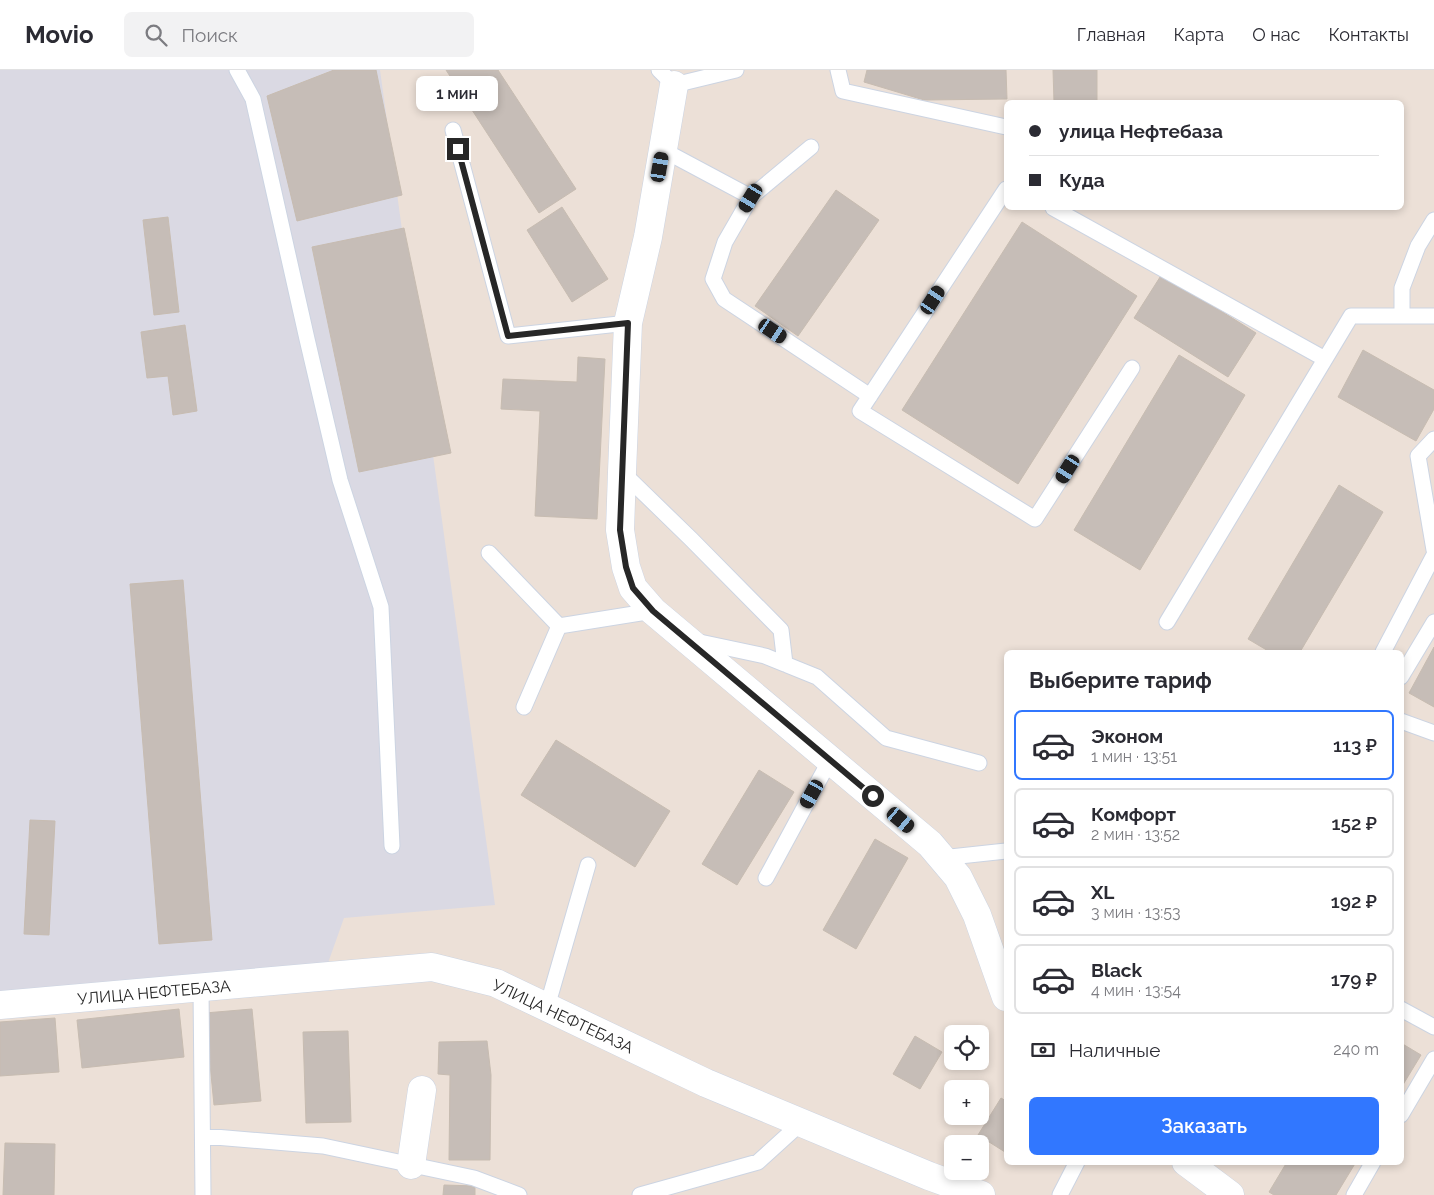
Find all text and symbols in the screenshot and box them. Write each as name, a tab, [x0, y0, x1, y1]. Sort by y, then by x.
search box	[124, 12, 474, 57]
text: Movio	[25, 20, 94, 49]
icon: search	[142, 21, 170, 49]
text: Поиск	[182, 24, 238, 46]
text: Главная	[1077, 24, 1145, 45]
text: Карта	[1173, 24, 1224, 45]
text: О нас	[1252, 24, 1300, 45]
text: Контакты	[1328, 24, 1409, 45]
callout: 1 мин	[417, 77, 499, 112]
text: 1 мин	[436, 84, 478, 103]
text: улица Нефтебаза	[1059, 120, 1223, 142]
route end	[447, 138, 469, 160]
car	[650, 151, 669, 183]
text: Куда	[1059, 169, 1105, 191]
car	[736, 181, 765, 215]
car	[918, 283, 947, 317]
car	[756, 316, 789, 346]
car	[1053, 452, 1082, 486]
text: Выберите тариф	[1029, 667, 1212, 693]
icon: car	[1031, 723, 1076, 768]
text: Эконом	[1091, 725, 1163, 747]
text: 113 ₽	[1333, 734, 1377, 756]
text: 1 мин · 13:51	[1091, 747, 1177, 766]
car	[798, 777, 825, 811]
route start	[862, 785, 884, 807]
icon: car	[1031, 801, 1076, 846]
text: Комфорт	[1091, 803, 1176, 825]
car	[884, 805, 917, 835]
text: 152 ₽	[1331, 812, 1377, 834]
text: 2 мин · 13:52	[1091, 825, 1180, 844]
icon: car	[1031, 879, 1076, 924]
text: XL	[1091, 881, 1114, 903]
text: 192 ₽	[1331, 890, 1377, 912]
text: 3 мин · 13:53	[1091, 903, 1181, 922]
icon: car	[1031, 957, 1076, 1002]
text: Black	[1091, 959, 1142, 981]
text: 179 ₽	[1331, 968, 1377, 990]
street label: УЛИЦА НЕФТЕБАЗА	[489, 975, 636, 1058]
street label: УЛИЦА НЕФТЕБАЗА	[77, 976, 231, 1009]
text: 4 мин · 13:54	[1091, 981, 1181, 1000]
map controls	[944, 1025, 989, 1180]
button: locate	[944, 1025, 989, 1070]
icon: cash	[1029, 1036, 1057, 1064]
text: Наличные	[1069, 1039, 1160, 1061]
text: 240 m	[1333, 1040, 1379, 1059]
button: +	[944, 1080, 989, 1125]
button: Заказать	[1029, 1097, 1379, 1155]
button: −	[944, 1135, 989, 1180]

